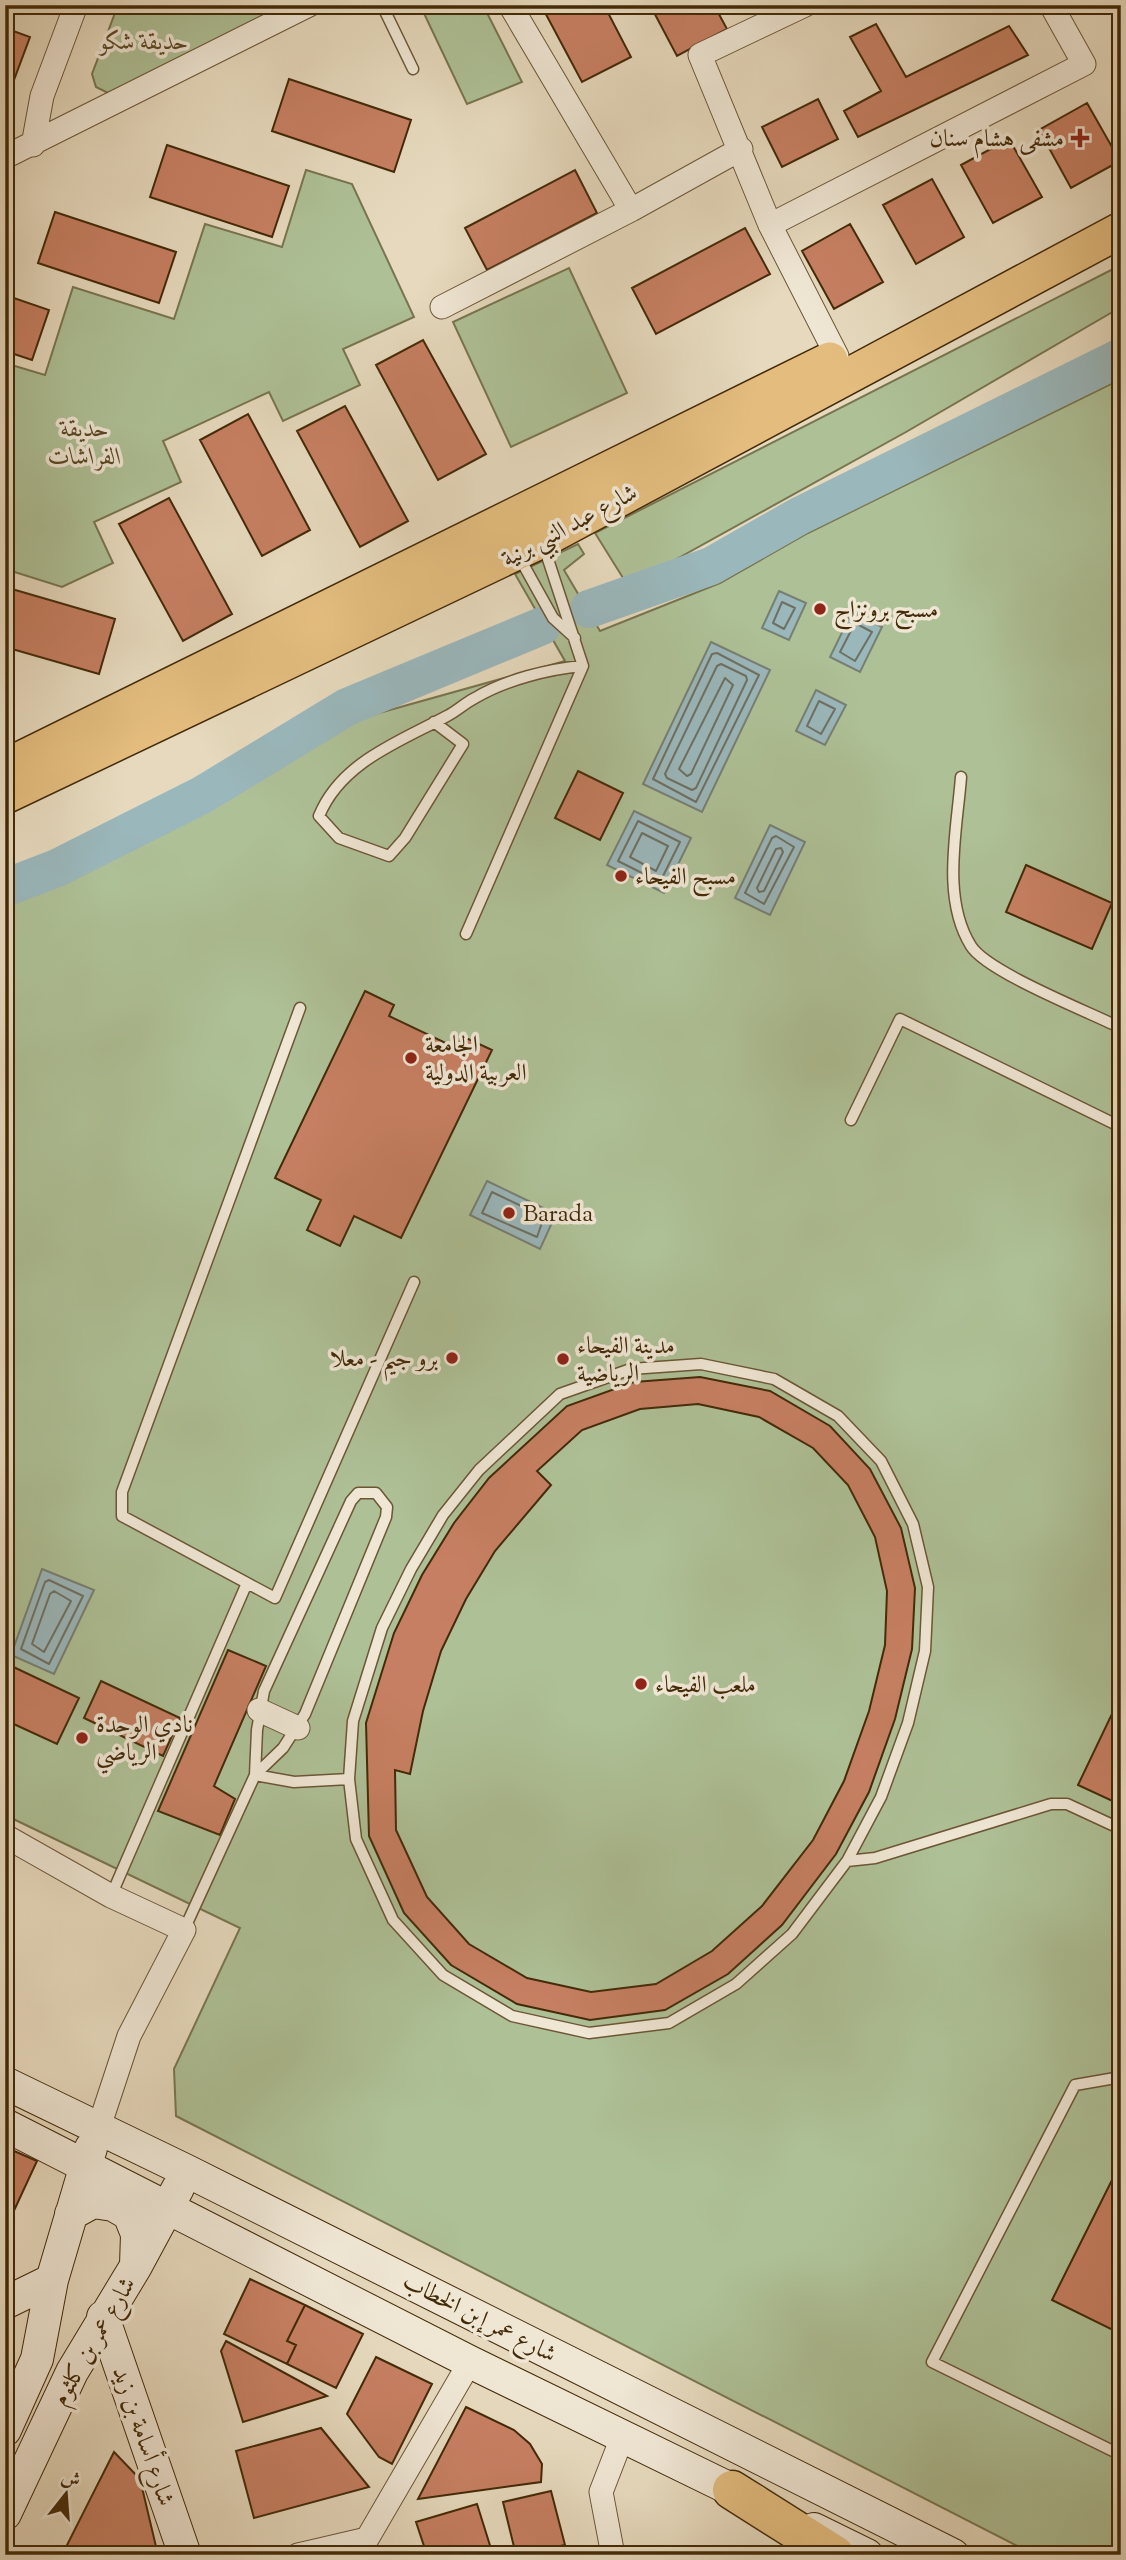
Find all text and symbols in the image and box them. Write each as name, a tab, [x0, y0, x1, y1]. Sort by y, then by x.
park label: حديقة شكو	[98, 26, 189, 60]
place label: مشفى هشام سنان	[930, 123, 1064, 159]
marker: مشفى هشام سنان	[1070, 128, 1090, 148]
park label: حديقة الفراشات	[48, 413, 122, 475]
street label: شارع عبد النبي برنية	[496, 477, 645, 580]
place label: مسبح برونزاج	[834, 594, 938, 630]
marker: مسبح برونزاج	[812, 601, 828, 617]
place label: مسبح الفيحاء	[635, 861, 736, 897]
marker: مسبح الفيحاء	[613, 868, 629, 884]
place label: الجامعة العربية الدولية	[425, 1029, 527, 1091]
marker: الجامعة العربية الدولية	[403, 1050, 419, 1066]
place label: Barada	[523, 1198, 593, 1232]
marker: Barada	[501, 1205, 517, 1221]
place label: مدينة الفيحاء الرياضية	[577, 1330, 675, 1392]
place label: برو جيم - معلا	[330, 1343, 438, 1382]
marker: برو جيم - معلا	[444, 1350, 460, 1366]
marker: مدينة الفيحاء الرياضية	[555, 1351, 571, 1367]
place label: ملعب الفيحاء	[655, 1669, 756, 1703]
marker: ملعب الفيحاء	[633, 1676, 649, 1692]
place label: نادي الوحدة الرياضي	[96, 1709, 193, 1774]
marker: نادي الوحدة الرياضي	[74, 1730, 90, 1746]
street label: شارع عمر إبن الخطاب	[396, 2265, 562, 2373]
street label: شارع عمر بن كلثوم	[44, 2271, 147, 2414]
street label: شارع أسامة بن زيد	[101, 2362, 184, 2511]
north arrow	[32, 2458, 102, 2528]
text: ش	[57, 2464, 83, 2496]

